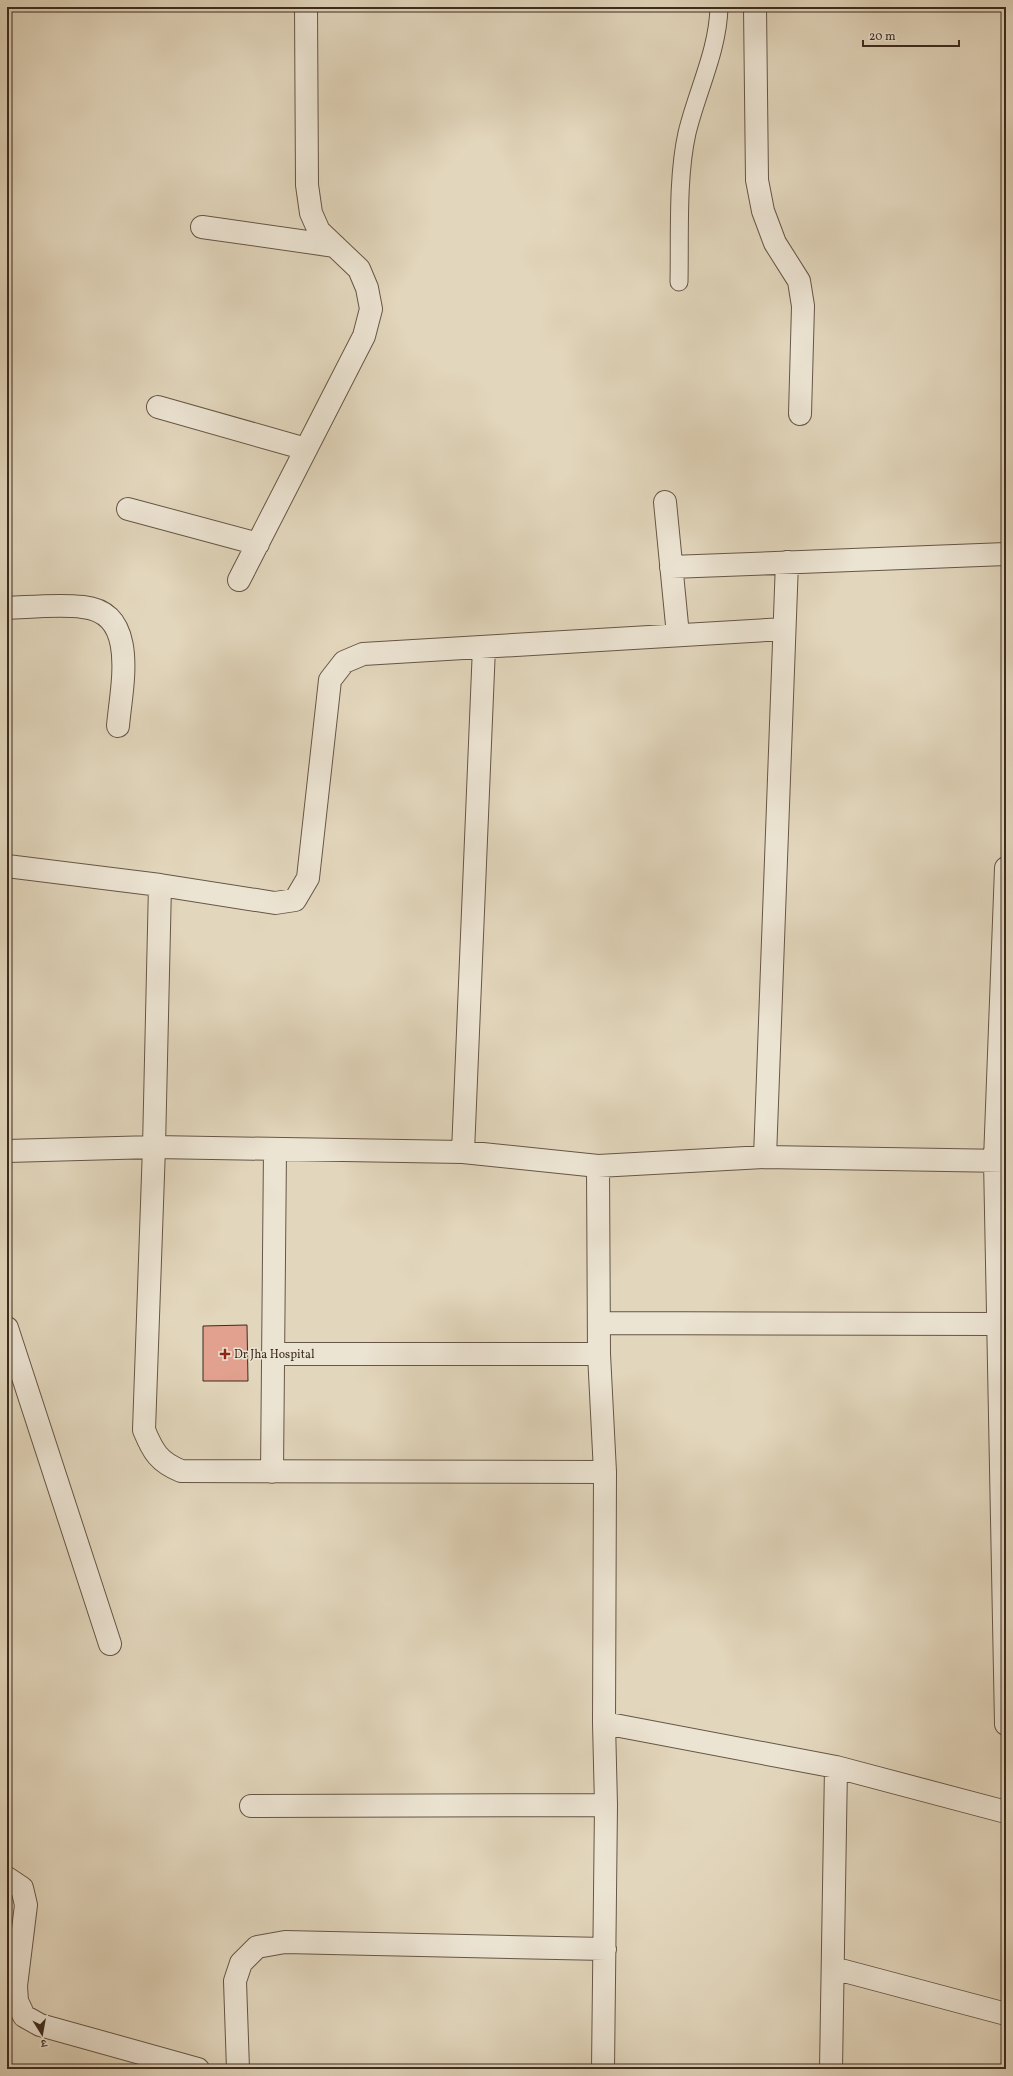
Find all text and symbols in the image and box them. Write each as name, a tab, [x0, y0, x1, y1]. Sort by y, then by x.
scale bar	[863, 22, 959, 48]
text: 20 m	[869, 29, 896, 45]
place label: Dr Jha Hospital	[234, 1347, 315, 1363]
marker: Dr Jha Hospital	[219, 1348, 231, 1360]
north arrow	[22, 2014, 62, 2054]
text: उ	[38, 2034, 49, 2051]

